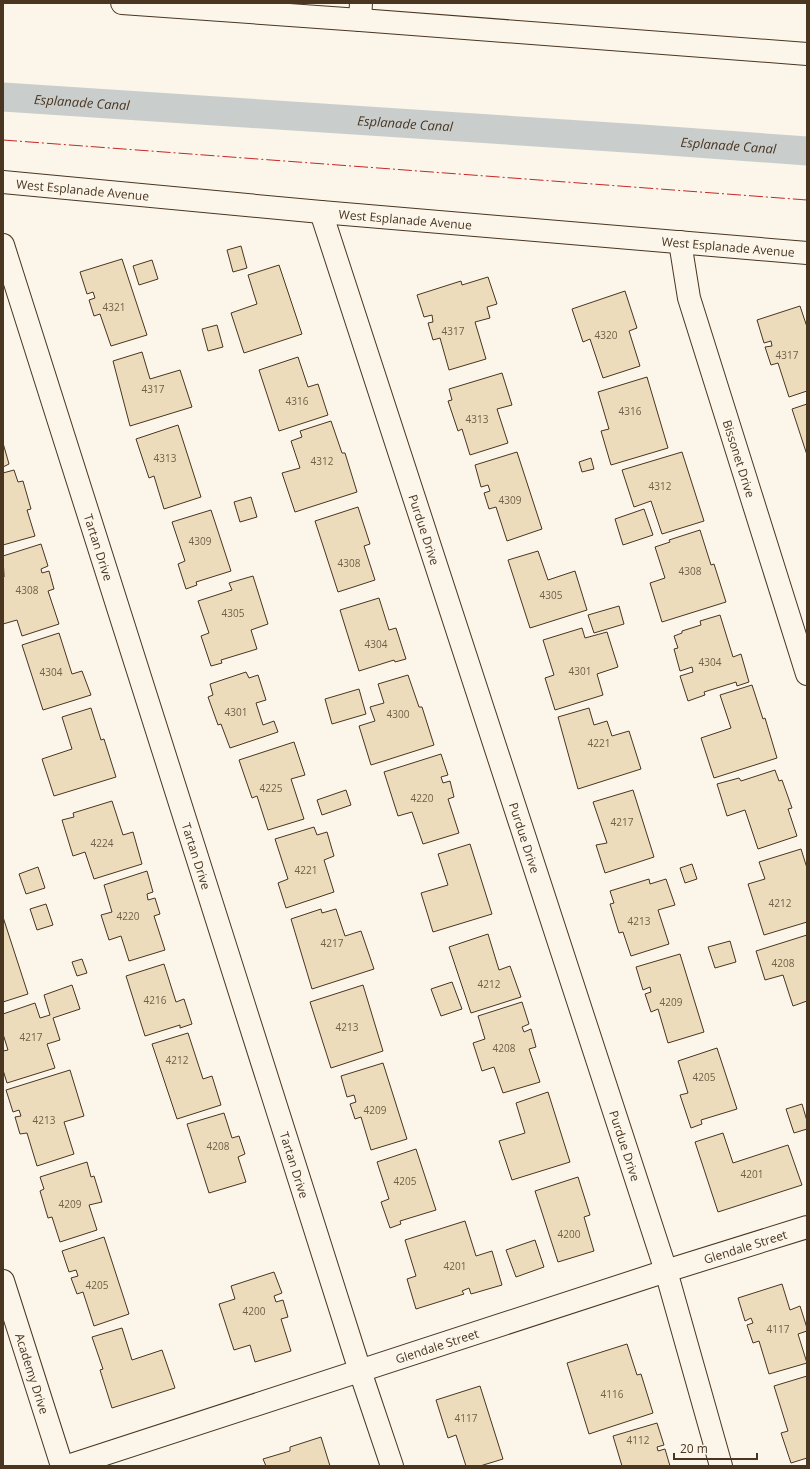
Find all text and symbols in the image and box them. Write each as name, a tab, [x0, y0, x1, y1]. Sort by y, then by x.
water label: Esplanade Canal	[33, 90, 131, 114]
water label: Esplanade Canal	[357, 111, 454, 136]
water label: Esplanade Canal	[680, 133, 778, 158]
street label: West Esplanade Avenue	[15, 175, 150, 204]
street label: West Esplanade Avenue	[338, 205, 473, 233]
street label: West Esplanade Avenue	[661, 232, 796, 260]
house number: 4321	[103, 300, 125, 314]
house number: 4317	[442, 324, 465, 338]
house number: 4320	[595, 328, 618, 342]
house number: 4317	[776, 348, 799, 362]
house number: 4317	[142, 382, 165, 396]
house number: 4316	[286, 394, 309, 408]
house number: 4316	[619, 404, 642, 418]
house number: 4313	[466, 412, 489, 426]
street label: Bissonet Drive	[719, 418, 760, 500]
house number: 4313	[154, 451, 177, 465]
house number: 4312	[311, 454, 334, 468]
house number: 4312	[649, 479, 672, 493]
street label: Purdue Drive	[405, 492, 444, 567]
house number: 4309	[499, 493, 522, 507]
street label: Tartan Drive	[80, 512, 117, 583]
house number: 4309	[189, 534, 212, 548]
house number: 4308	[338, 556, 361, 570]
house number: 4308	[679, 564, 702, 578]
house number: 4308	[16, 583, 39, 597]
house number: 4305	[540, 588, 563, 602]
house number: 4305	[222, 606, 245, 620]
house number: 4304	[365, 637, 388, 651]
house number: 4304	[699, 655, 722, 669]
house number: 4301	[569, 664, 591, 678]
house number: 4304	[40, 665, 63, 679]
house number: 4301	[225, 705, 247, 719]
house number: 4300	[387, 707, 410, 721]
house number: 4221	[588, 736, 610, 750]
house number: 4225	[260, 781, 283, 795]
house number: 4220	[411, 791, 434, 805]
street label: Purdue Drive	[505, 800, 544, 875]
house number: 4217	[611, 815, 634, 829]
street label: Tartan Drive	[178, 821, 215, 892]
house number: 4224	[91, 836, 114, 850]
house number: 4221	[295, 863, 317, 877]
house number: 4212	[769, 896, 792, 910]
house number: 4220	[117, 909, 140, 923]
house number: 4213	[628, 914, 651, 928]
house number: 4217	[321, 936, 344, 950]
house number: 4208	[772, 956, 795, 970]
house number: 4212	[478, 977, 501, 991]
house number: 4216	[144, 993, 167, 1007]
house number: 4209	[660, 995, 683, 1009]
house number: 4213	[336, 1020, 359, 1034]
house number: 4217	[20, 1030, 43, 1044]
house number: 4208	[493, 1041, 516, 1055]
house number: 4212	[166, 1053, 189, 1067]
house number: 4205	[693, 1070, 716, 1084]
house number: 4209	[364, 1103, 387, 1117]
street label: Purdue Drive	[606, 1108, 645, 1183]
house number: 4213	[33, 1113, 56, 1127]
street label: Tartan Drive	[276, 1129, 313, 1201]
house number: 4208	[207, 1139, 230, 1153]
house number: 4201	[741, 1167, 763, 1181]
house number: 4205	[394, 1174, 417, 1188]
house number: 4209	[59, 1197, 82, 1211]
street label: Glendale Street	[701, 1225, 789, 1267]
house number: 4200	[558, 1227, 581, 1241]
house number: 4201	[444, 1259, 466, 1273]
house number: 4205	[86, 1278, 109, 1292]
house number: 4200	[243, 1304, 266, 1318]
house number: 4117	[767, 1322, 790, 1336]
street label: Glendale Street	[393, 1324, 481, 1367]
street label: Academy Drive	[12, 1331, 53, 1416]
house number: 4116	[601, 1387, 624, 1401]
house number: 4117	[455, 1411, 478, 1425]
house number: 4112	[627, 1433, 650, 1447]
scale bar	[674, 1435, 757, 1461]
text: 20 m	[680, 1440, 708, 1457]

